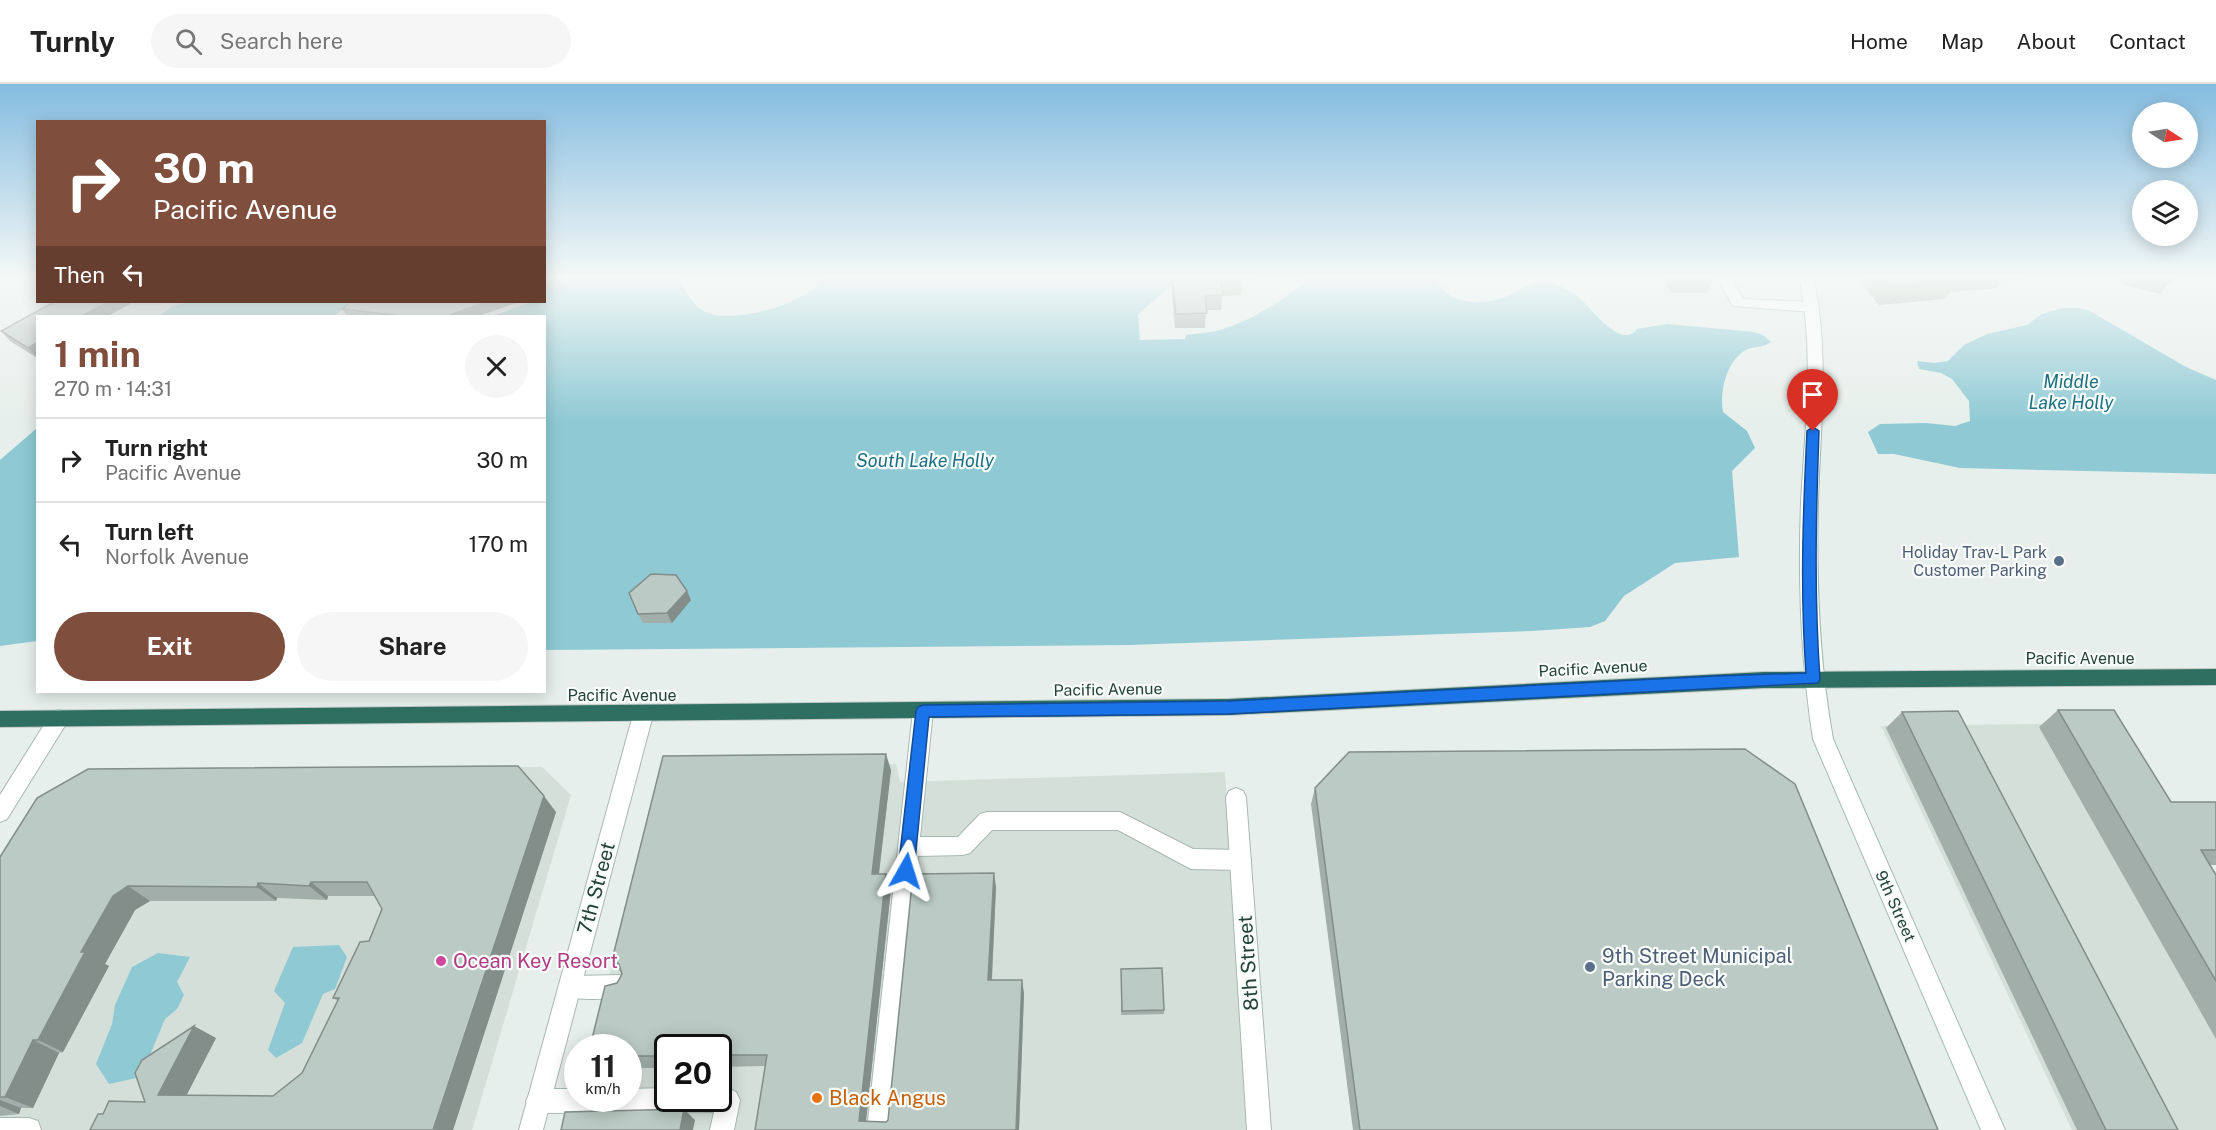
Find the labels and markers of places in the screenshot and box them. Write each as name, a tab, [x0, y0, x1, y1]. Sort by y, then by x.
pin	[1787, 369, 1838, 431]
place label: Holiday Trav-L Park Customer Parking	[1902, 543, 2047, 580]
marker: Holiday Trav-L Park Customer Parking	[2052, 554, 2066, 568]
place label: 9th Street Municipal Parking Deck	[1602, 944, 1793, 991]
place label: Ocean Key Resort	[453, 949, 618, 973]
marker: Ocean Key Resort	[434, 954, 448, 968]
marker: 9th Street Municipal Parking Deck	[1583, 960, 1597, 974]
place label: Black Angus	[829, 1086, 946, 1110]
marker: Black Angus	[810, 1091, 824, 1105]

